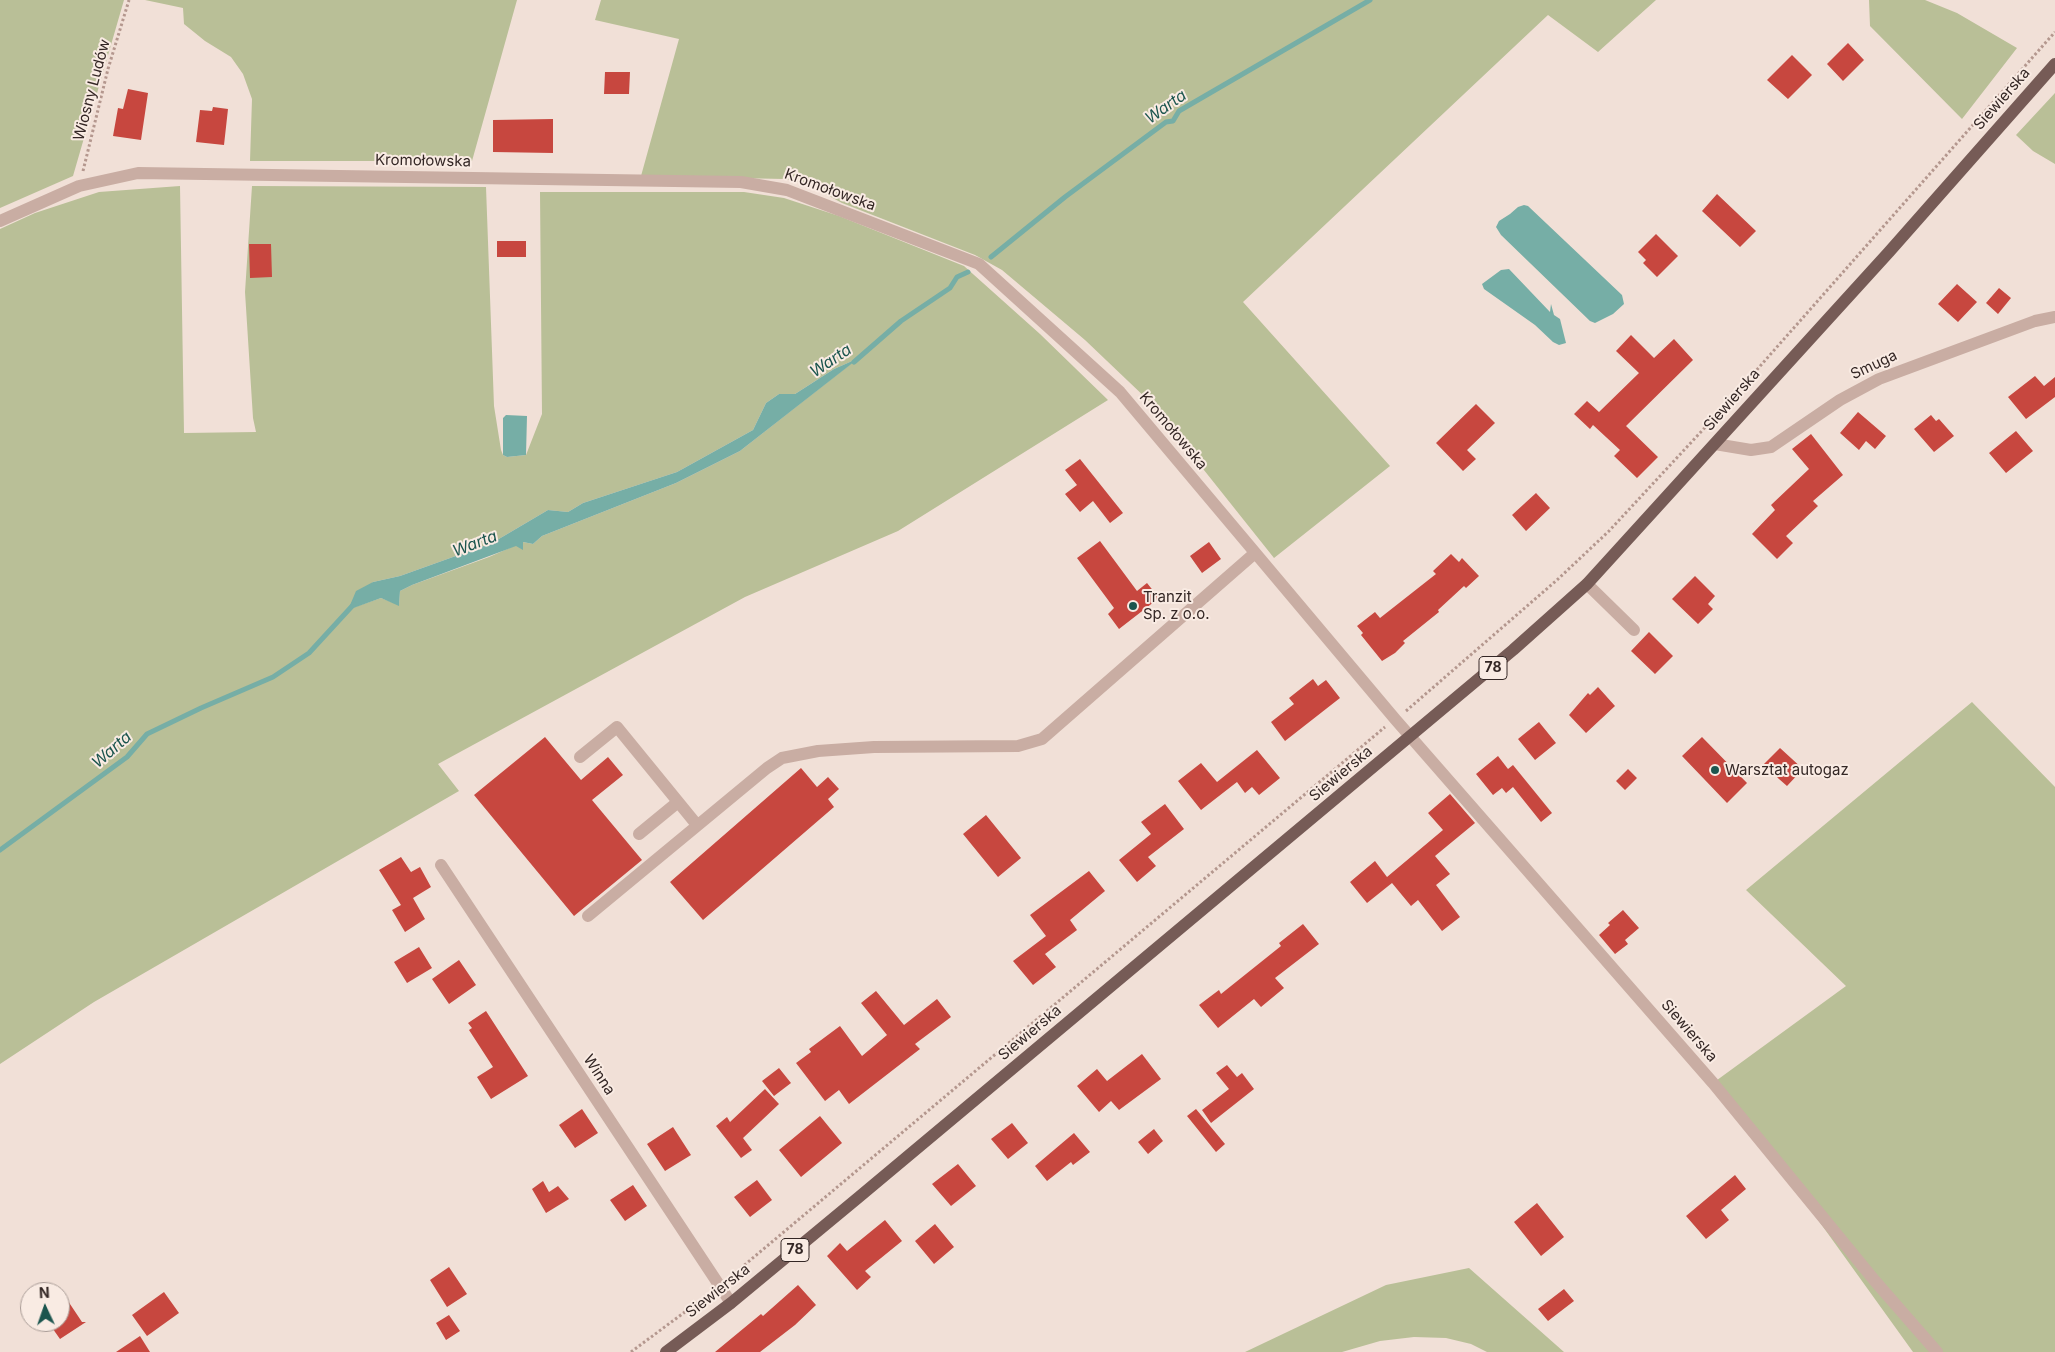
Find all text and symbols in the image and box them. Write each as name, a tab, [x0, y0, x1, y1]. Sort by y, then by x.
street label: Wiosny Ludów	[70, 37, 114, 143]
street label: Siewierska	[1970, 64, 2034, 134]
water label: Warta	[1142, 86, 1190, 128]
street label: Kromołowska	[375, 151, 471, 171]
street label: Kromołowska	[782, 165, 878, 215]
water label: Warta	[807, 340, 855, 382]
street label: Smuga	[1848, 346, 1900, 384]
street label: Siewierska	[1700, 365, 1764, 435]
street label: Kromołowska	[1135, 389, 1211, 473]
water label: Warta	[450, 527, 500, 561]
place label: Tranzit Sp. z o.o.	[1143, 588, 1209, 623]
marker: Tranzit Sp. z o.o.	[1127, 600, 1139, 612]
road number: 78	[1479, 656, 1507, 680]
water label: Warta	[88, 728, 136, 772]
street label: Siewierska	[1306, 742, 1376, 806]
place label: Warsztat autogaz	[1725, 761, 1849, 779]
marker: Warsztat autogaz	[1709, 764, 1721, 776]
street label: Siewierska	[1657, 996, 1721, 1066]
street label: Siewierska	[995, 1001, 1065, 1065]
street label: Winna	[579, 1051, 619, 1099]
road number: 78	[781, 1238, 809, 1262]
street label: Siewierska	[682, 1260, 754, 1322]
north arrow	[20, 1282, 70, 1332]
text: N	[38, 1284, 50, 1301]

